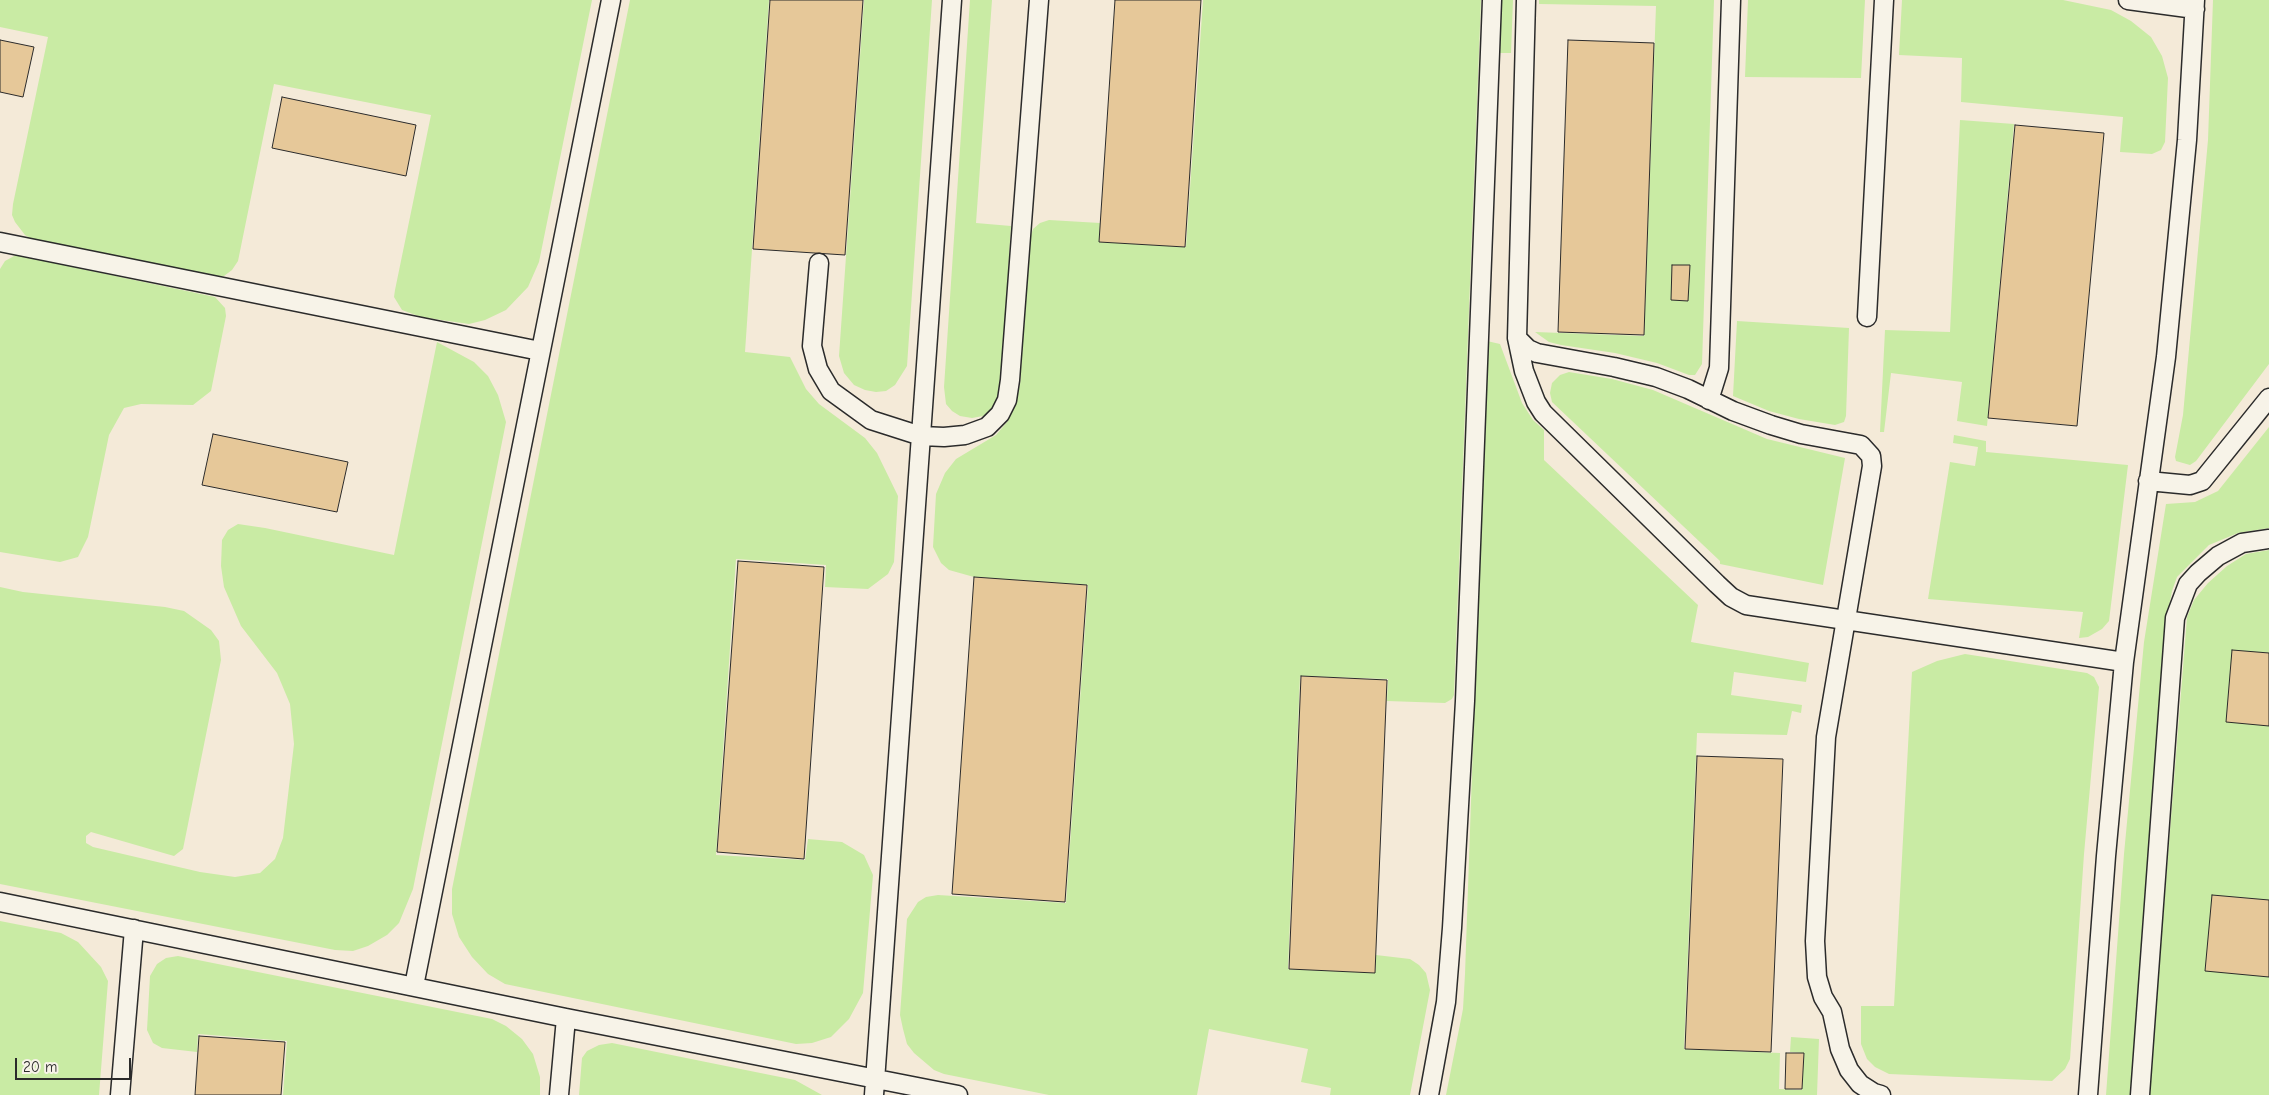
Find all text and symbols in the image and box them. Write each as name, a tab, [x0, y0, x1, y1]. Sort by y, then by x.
scale bar	[18, 1048, 134, 1080]
text: 20 m	[23, 1058, 57, 1076]

